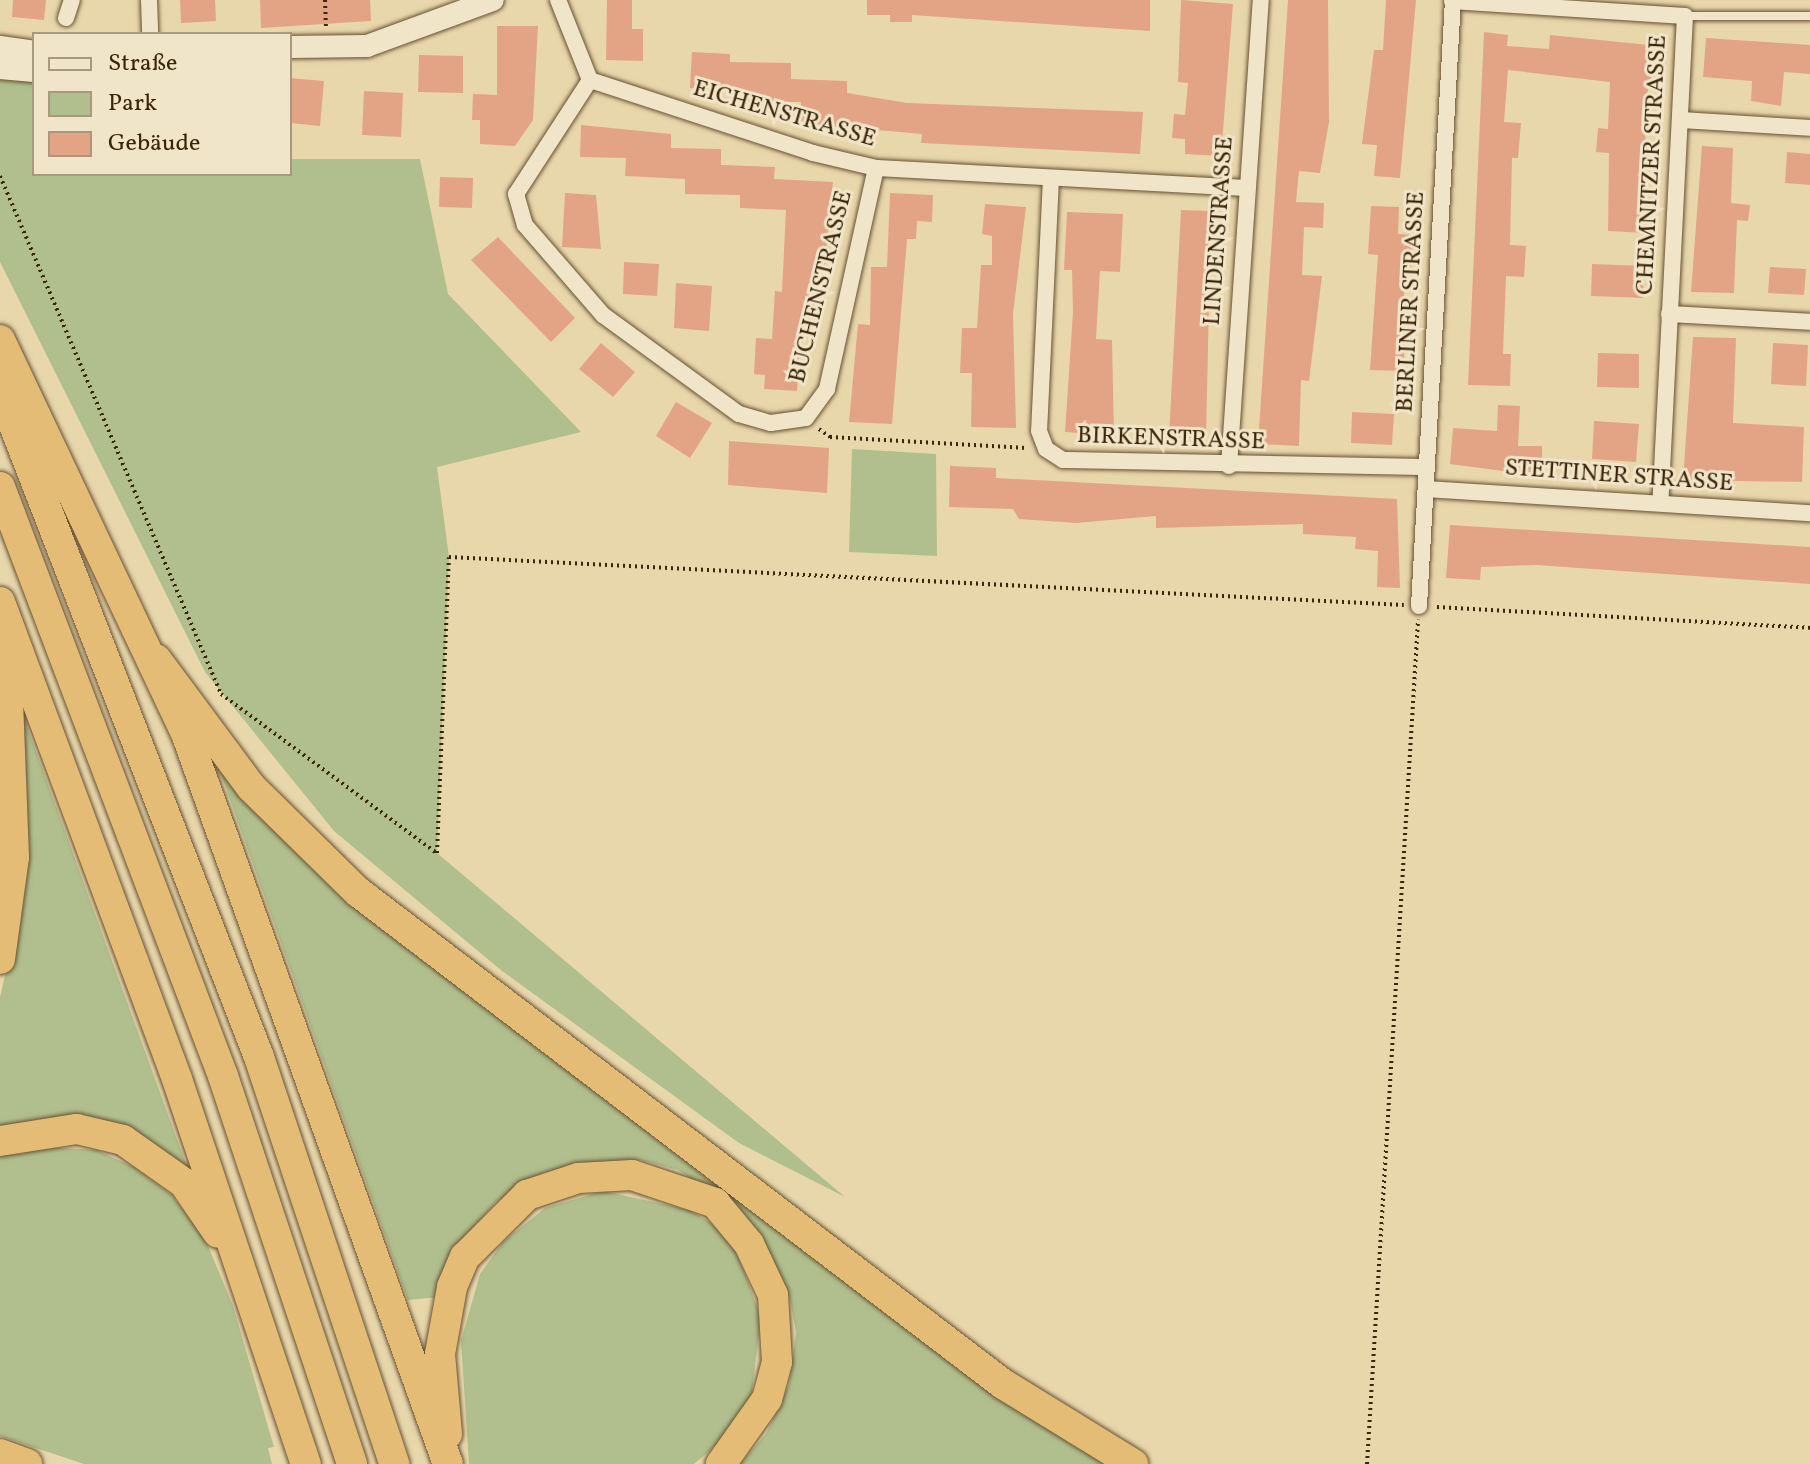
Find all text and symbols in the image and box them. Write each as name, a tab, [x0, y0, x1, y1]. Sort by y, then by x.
legend	[32, 32, 292, 176]
street label: CHEMNITZER STRASSE	[1632, 34, 1674, 296]
text: Straße	[108, 47, 177, 81]
street label: EICHENSTRASSE	[689, 75, 879, 155]
text: Park	[108, 87, 157, 121]
text: Gebäude	[108, 127, 200, 161]
street label: LINDENSTRASSE	[1199, 136, 1241, 326]
street label: BUCHENSTRASSE	[784, 188, 860, 386]
street label: BERLINER STRASSE	[1392, 191, 1432, 413]
street label: BIRKENSTRASSE	[1076, 422, 1266, 458]
street label: STETTINER STRASSE	[1504, 455, 1734, 499]

